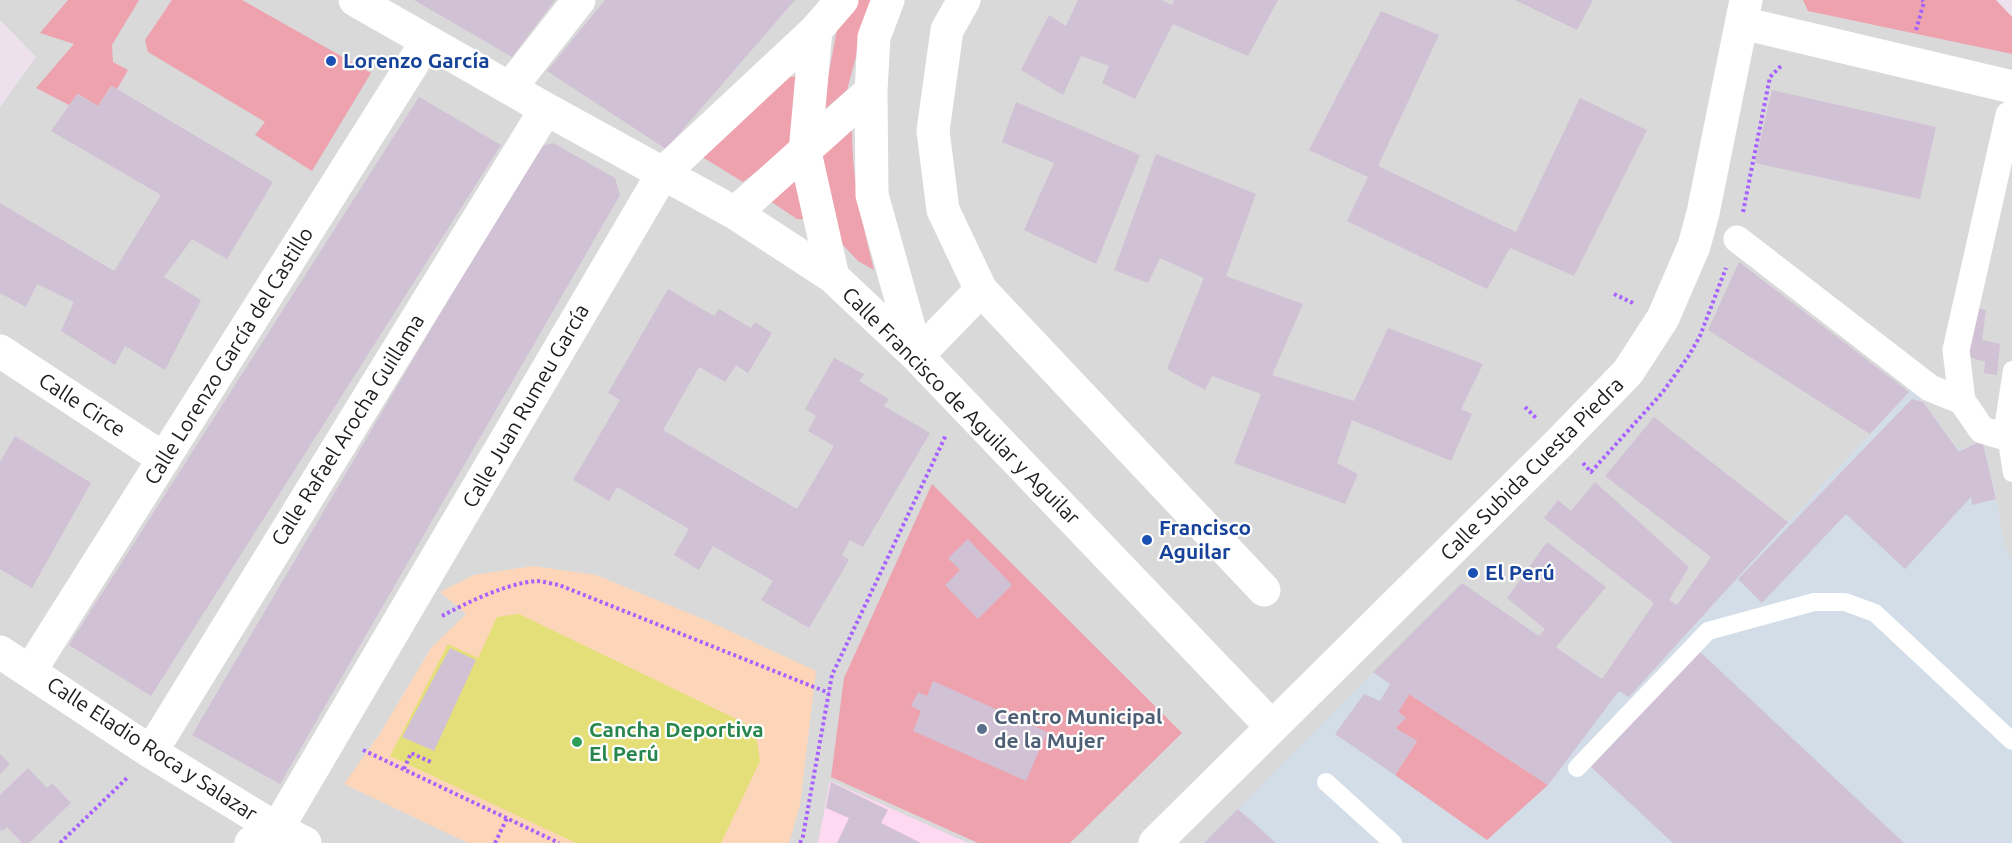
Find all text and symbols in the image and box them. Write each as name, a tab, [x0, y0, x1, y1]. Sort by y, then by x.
place label: Lorenzo García	[343, 48, 490, 74]
marker: Lorenzo García	[324, 54, 338, 68]
street label: Calle Lorenzo García del Castillo	[139, 223, 319, 489]
street label: Calle Francisco de Aguilar y Aguilar	[837, 282, 1085, 530]
street label: Calle Juan Rumeu García	[457, 300, 595, 512]
street label: Calle Rafael Arocha Guillama	[266, 309, 430, 551]
street label: Calle Circe	[34, 368, 130, 442]
street label: Calle Subida Cuesta Piedra	[1435, 372, 1629, 566]
place label: Francisco Aguilar	[1159, 515, 1251, 565]
marker: Francisco Aguilar	[1140, 533, 1154, 547]
place label: El Perú	[1485, 560, 1555, 586]
marker: El Perú	[1466, 566, 1480, 580]
street label: Calle Eladio Roca y Salazar	[42, 672, 262, 826]
place label: Centro Municipal de la Mujer	[994, 704, 1162, 754]
place label: Cancha Deportiva El Perú	[589, 717, 764, 767]
marker: Centro Municipal de la Mujer	[975, 722, 989, 736]
marker: Cancha Deportiva El Perú	[570, 735, 584, 749]

